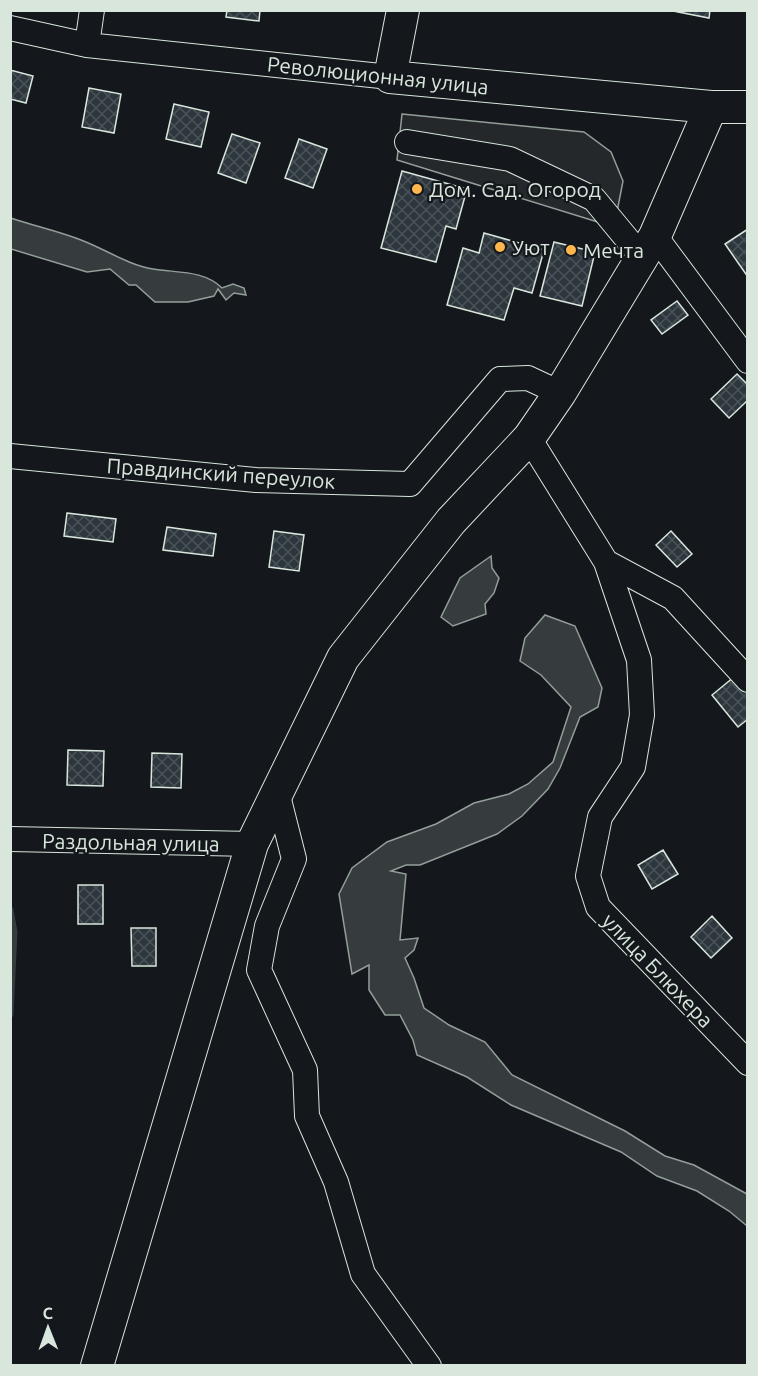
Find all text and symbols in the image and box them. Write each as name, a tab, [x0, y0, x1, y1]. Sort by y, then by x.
street label: Революционная улица	[266, 51, 490, 99]
place label: Дом. Сад. Огород	[429, 177, 601, 201]
marker: Дом. Сад. Огород	[410, 182, 424, 196]
place label: Уют	[512, 235, 550, 259]
place label: Мечта	[583, 238, 644, 262]
marker: Уют	[493, 240, 507, 254]
marker: Мечта	[564, 243, 578, 257]
street label: Правдинский переулок	[106, 453, 336, 493]
street label: Раздольная улица	[42, 828, 220, 856]
street label: улица Блюхера	[598, 908, 718, 1032]
north arrow	[18, 1298, 78, 1358]
text: С	[42, 1304, 53, 1322]

